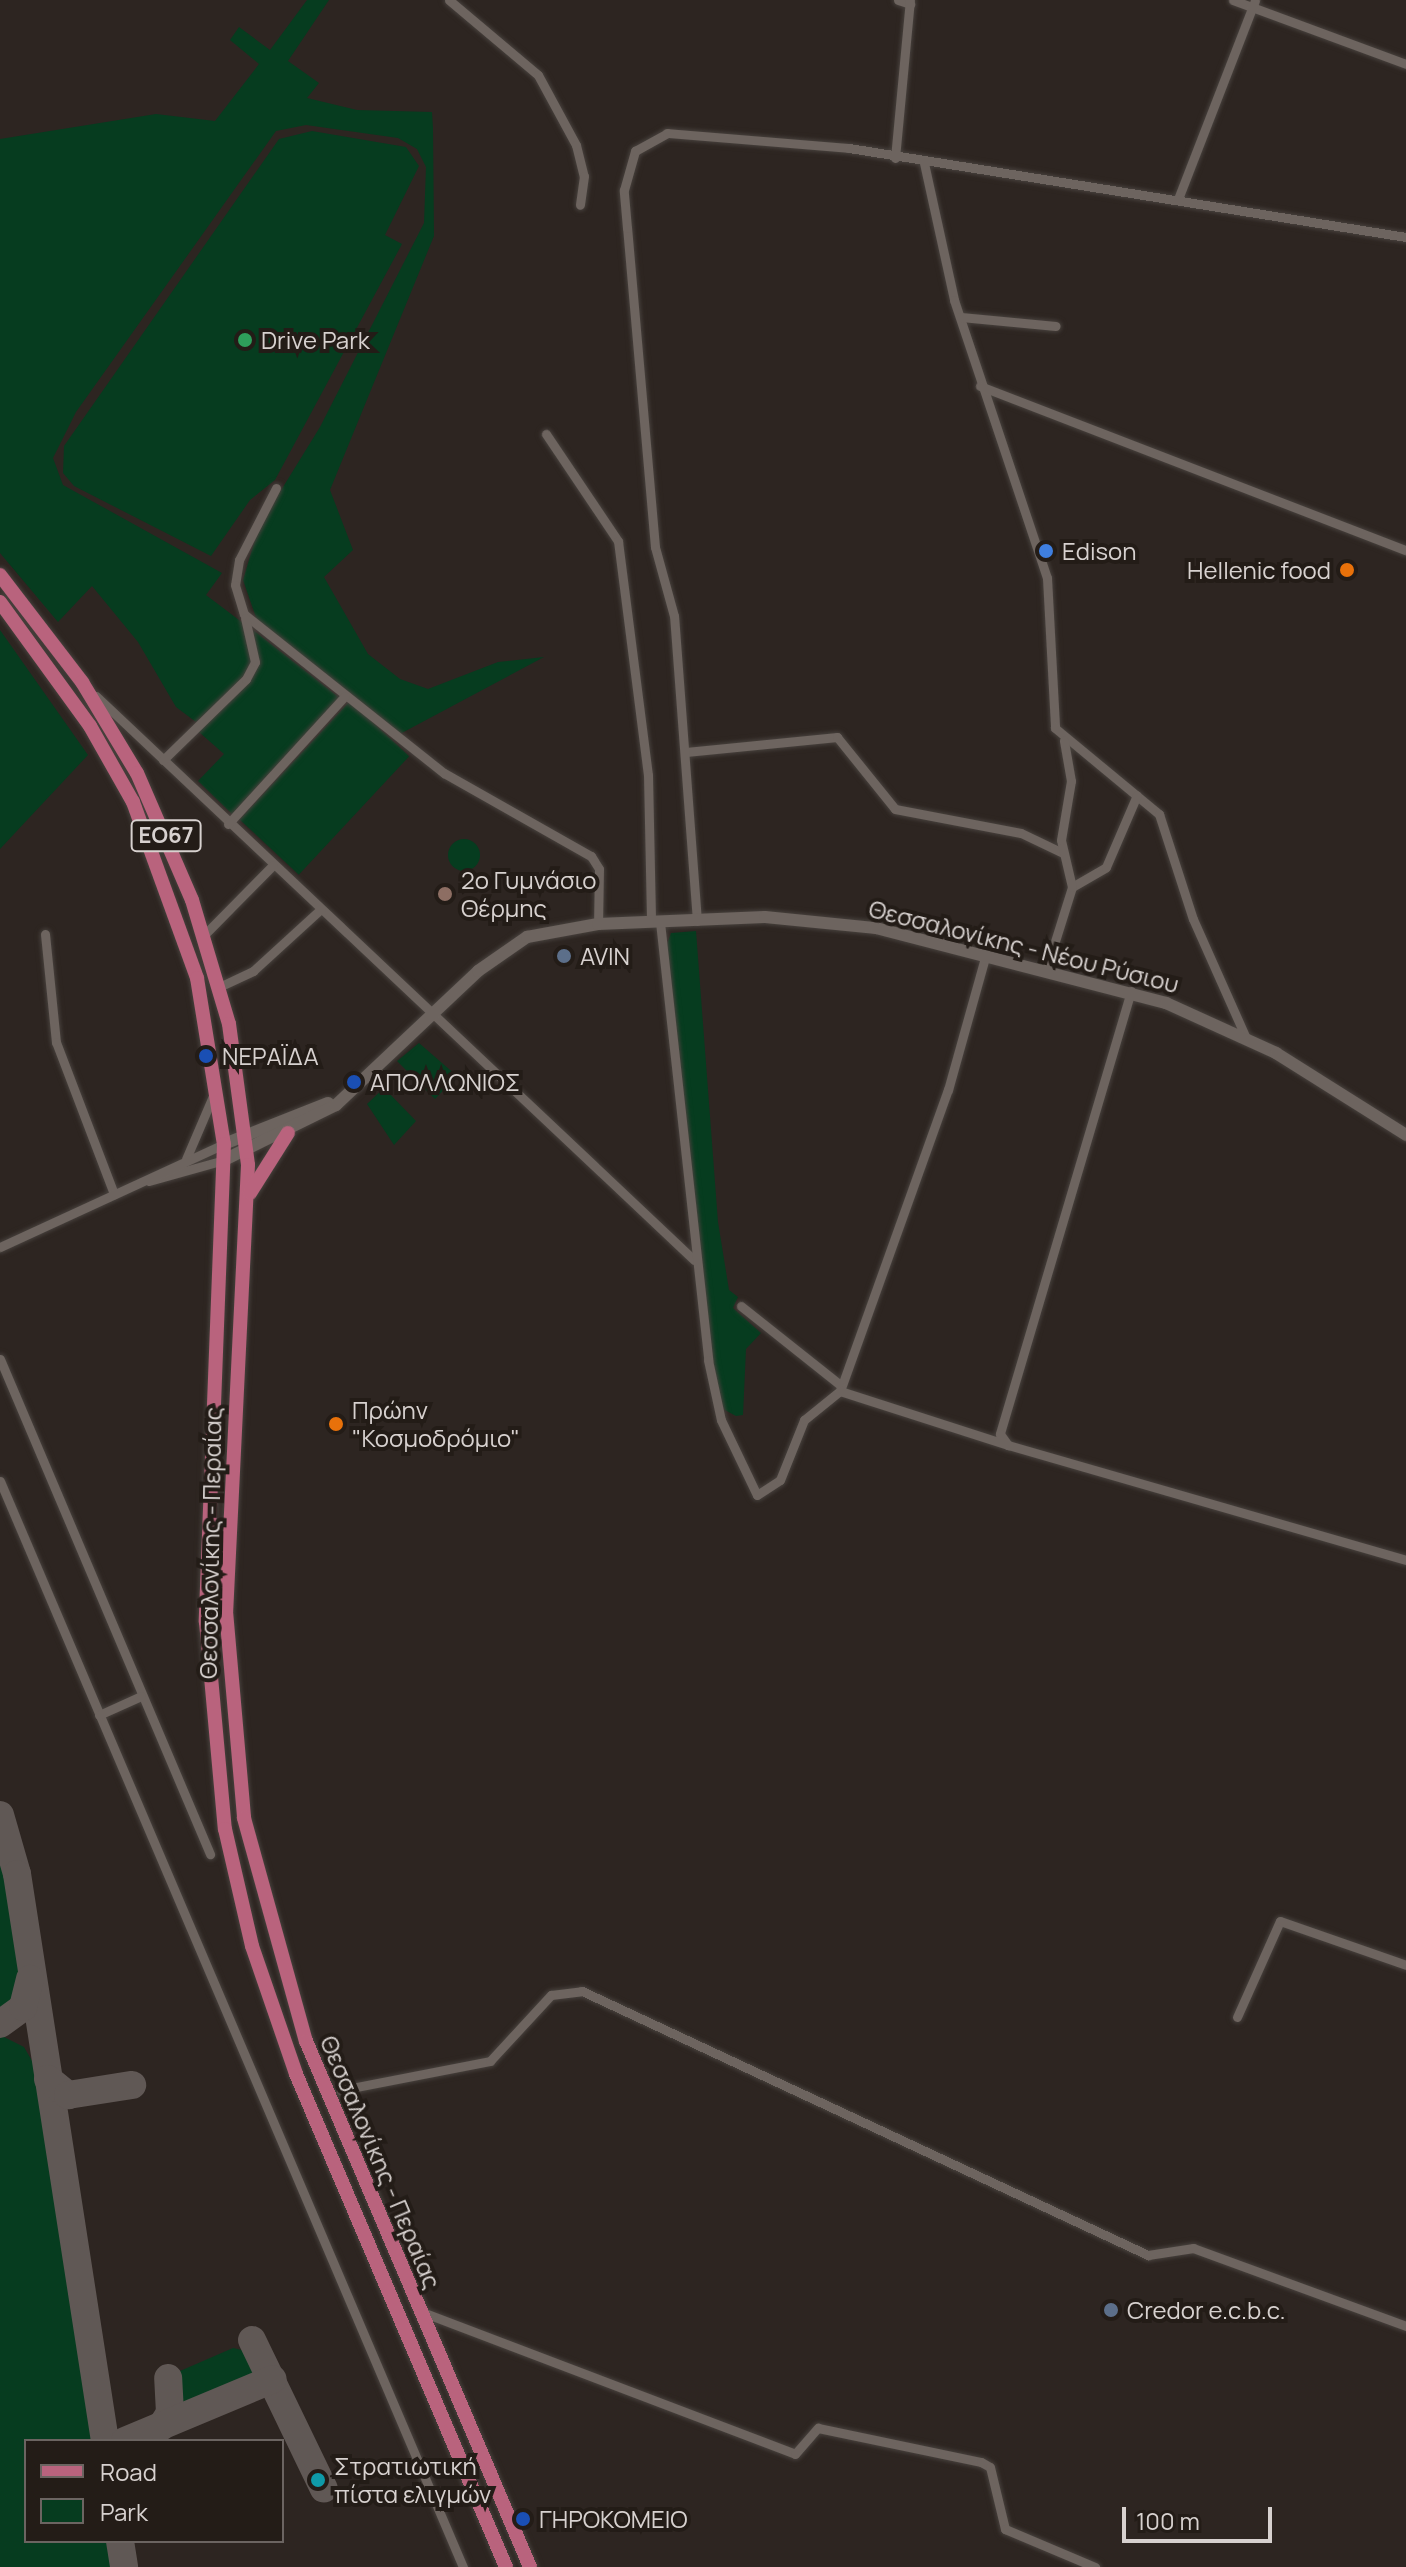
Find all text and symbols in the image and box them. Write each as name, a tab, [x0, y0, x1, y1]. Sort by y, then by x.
place label: Drive Park	[261, 326, 370, 354]
marker: Drive Park	[236, 331, 254, 349]
place label: Edison	[1062, 537, 1137, 565]
marker: Edison	[1037, 542, 1055, 560]
place label: Hellenic food	[1187, 556, 1331, 584]
marker: Hellenic food	[1338, 561, 1356, 579]
road number: ΕΟ67	[130, 818, 202, 854]
place label: 2ο Γυμνάσιο Θέρμης	[461, 866, 596, 922]
marker: 2ο Γυμνάσιο Θέρμης	[436, 885, 454, 903]
street label: Θεσσαλονίκης - Νέου Ρύσιου	[866, 893, 1182, 999]
place label: AVIN	[580, 942, 630, 970]
marker: AVIN	[555, 947, 573, 965]
place label: ΝΕΡΑΪΔΑ	[222, 1042, 319, 1070]
marker: ΝΕΡΑΪΔΑ	[197, 1047, 215, 1065]
place label: ΑΠΟΛΛΩΝΙΟΣ	[370, 1068, 520, 1096]
marker: ΑΠΟΛΛΩΝΙΟΣ	[345, 1073, 363, 1091]
place label: Πρώην "Κοσμοδρόμιο"	[352, 1396, 520, 1452]
street label: Θεσσαλονίκης - Περαίας	[193, 1407, 227, 1679]
marker: Πρώην "Κοσμοδρόμιο"	[327, 1415, 345, 1433]
street label: Θεσσαλονίκης - Περαίας	[315, 2031, 447, 2293]
place label: Credor e.c.b.c.	[1127, 2296, 1286, 2324]
marker: Credor e.c.b.c.	[1102, 2301, 1120, 2319]
legend	[24, 2439, 284, 2543]
place label: Στρατιωτική πίστα ελιγμών	[334, 2452, 491, 2508]
text: Road	[100, 2455, 157, 2488]
marker: Στρατιωτική πίστα ελιγμών	[309, 2471, 327, 2489]
scale bar	[1126, 2491, 1276, 2541]
text: Park	[100, 2495, 148, 2528]
text: 100 m	[1136, 2504, 1200, 2537]
place label: ΓΗΡΟΚΟΜΕΙΟ	[539, 2505, 688, 2533]
marker: ΓΗΡΟΚΟΜΕΙΟ	[514, 2510, 532, 2528]

